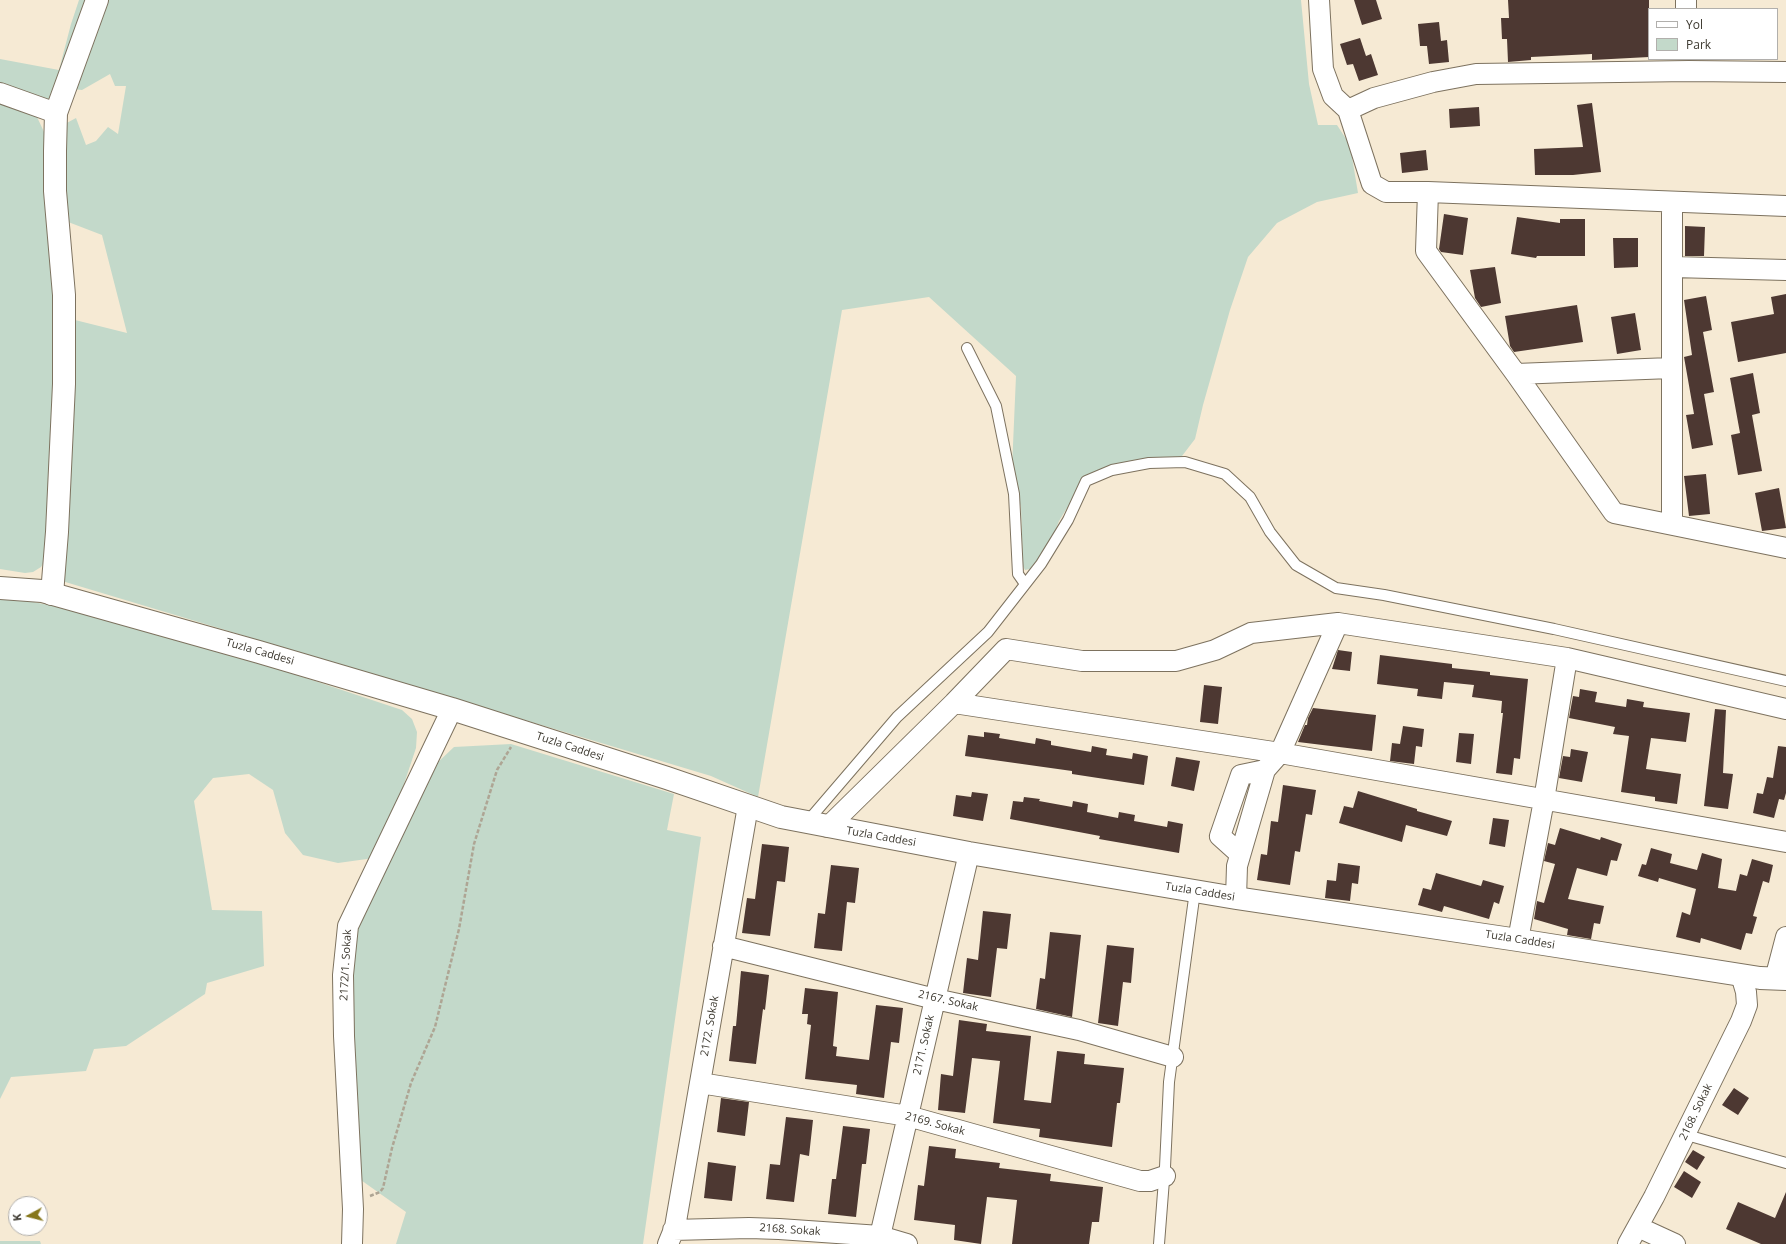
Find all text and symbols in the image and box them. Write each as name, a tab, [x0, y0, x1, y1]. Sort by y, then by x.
legend	[1648, 8, 1778, 60]
text: Yol	[1686, 16, 1703, 33]
text: Park	[1686, 36, 1711, 53]
street label: Tuzla Caddesi	[224, 636, 296, 668]
street label: Tuzla Caddesi	[534, 730, 606, 764]
street label: Tuzla Caddesi	[845, 824, 917, 850]
street label: Tuzla Caddesi	[1164, 880, 1236, 904]
street label: Tuzla Caddesi	[1484, 928, 1556, 952]
street label: 2172/1. Sokak	[338, 929, 354, 1001]
street label: 2167. Sokak	[917, 988, 979, 1014]
street label: 2172. Sokak	[698, 995, 722, 1057]
street label: 2171. Sokak	[911, 1014, 937, 1076]
street label: 2168. Sokak	[1677, 1082, 1715, 1142]
street label: 2169. Sokak	[904, 1110, 966, 1138]
north arrow	[8, 1196, 48, 1236]
text: K	[9, 1213, 24, 1222]
street label: 2168. Sokak	[759, 1221, 821, 1239]

